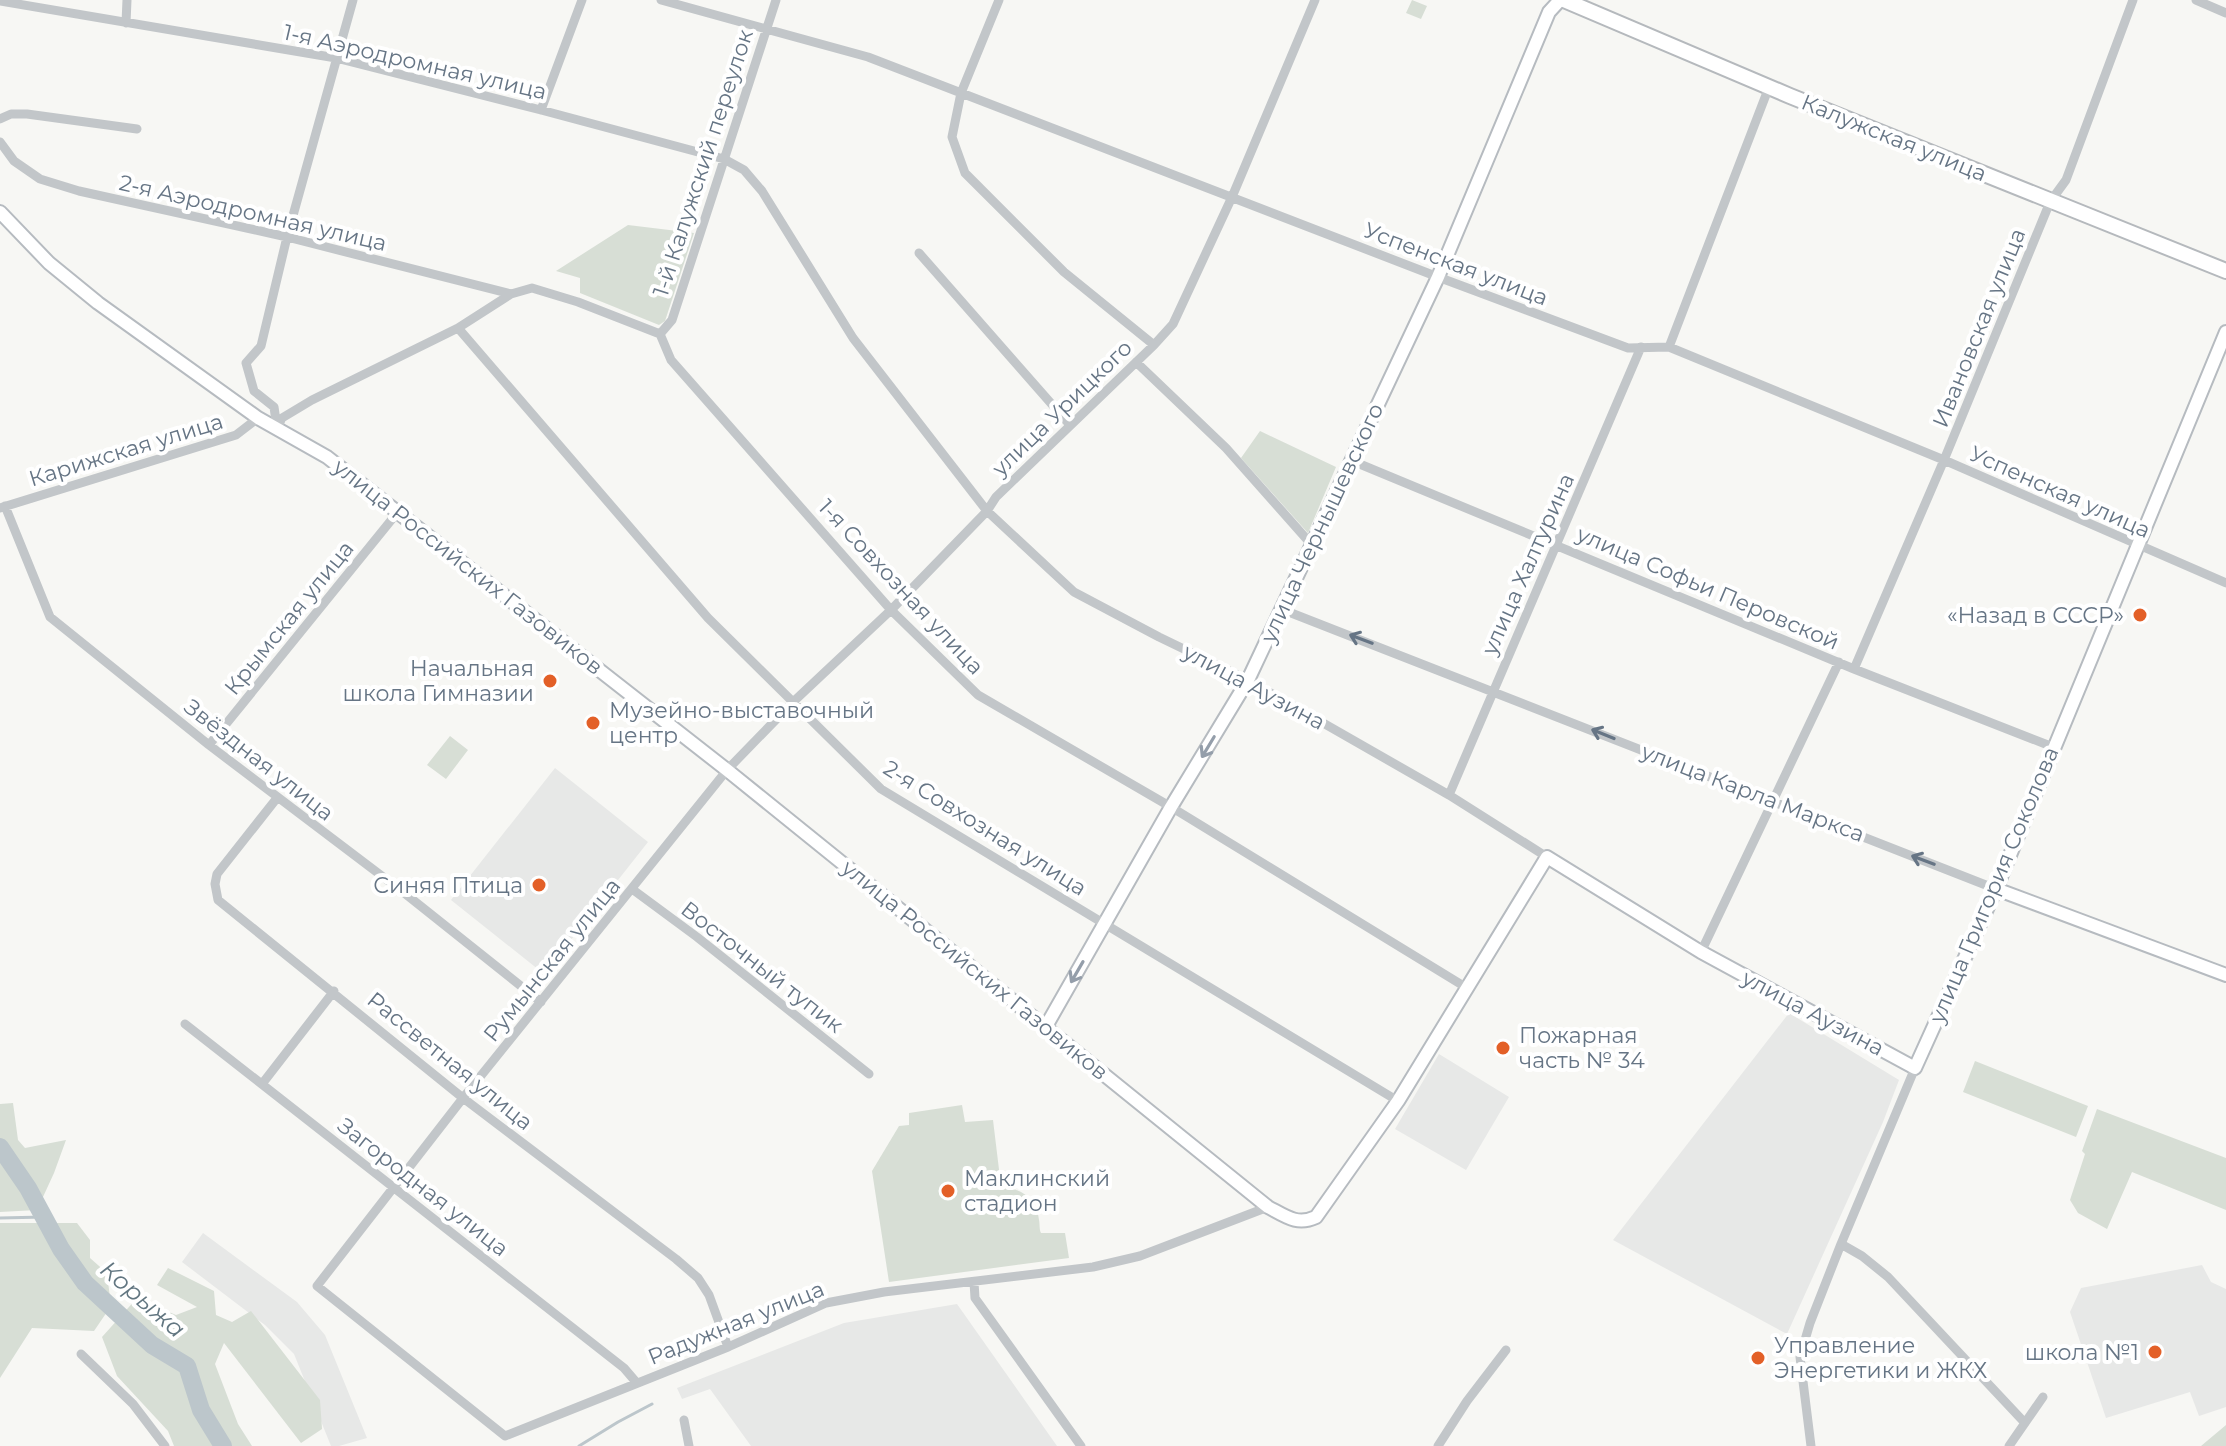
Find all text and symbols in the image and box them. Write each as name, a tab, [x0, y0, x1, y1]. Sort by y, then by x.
street label: 1-я Аэродромная улица	[281, 19, 549, 105]
street label: 1-й Калужский переулок	[647, 26, 759, 300]
street label: Калужская улица	[1798, 89, 1990, 187]
street label: 2-я Аэродромная улица	[117, 169, 389, 257]
street label: Успенская улица	[1360, 216, 1552, 312]
street label: Ивановская улица	[1927, 225, 2031, 431]
street label: улица Урицкого	[986, 334, 1138, 482]
street label: улица Чернышевского	[1254, 399, 1389, 648]
street label: Карижская улица	[26, 408, 226, 492]
street label: Успенская улица	[1965, 440, 2155, 544]
street label: улица Российских Газовиков	[327, 453, 608, 681]
street label: улица Халтурина	[1475, 469, 1580, 660]
street label: 1-я Совхозная улица	[813, 494, 989, 680]
street label: улица Софьи Перовской	[1572, 520, 1843, 656]
street label: Крымская улица	[219, 535, 359, 701]
place label: «Назад в СССР»	[1947, 602, 2124, 629]
marker: «Назад в СССР»	[2131, 606, 2149, 624]
one-way arrow	[1349, 631, 1374, 646]
street label: улица Аузина	[1177, 638, 1330, 736]
place label: Начальная школа Гимназии	[343, 655, 534, 707]
marker: Начальная школа Гимназии	[541, 672, 559, 690]
street label: Звёздная улица	[179, 693, 339, 827]
place label: Музейно-выставочный центр	[609, 697, 874, 749]
marker: Музейно-выставочный центр	[584, 714, 602, 732]
one-way arrow	[1591, 726, 1616, 740]
one-way arrow	[1199, 735, 1215, 758]
street label: улица Карла Маркса	[1637, 738, 1868, 848]
street label: улица Григория Соколова	[1923, 743, 2065, 1028]
street label: 2-я Совхозная улица	[878, 754, 1092, 902]
one-way arrow	[1911, 852, 1936, 866]
street label: улица Российских Газовиков	[836, 853, 1114, 1086]
place label: Синяя Птица	[373, 872, 523, 899]
street label: Румынская улица	[478, 873, 626, 1047]
marker: Синяя Птица	[530, 876, 548, 894]
street label: Восточный тупик	[676, 895, 849, 1039]
one-way arrow	[1069, 960, 1085, 983]
street label: улица Аузина	[1736, 964, 1889, 1062]
street label: Рассветная улица	[362, 986, 538, 1136]
place label: Пожарная часть № 34	[1519, 1022, 1645, 1074]
marker: Пожарная часть № 34	[1494, 1039, 1512, 1057]
street label: Загородная улица	[332, 1112, 514, 1262]
place label: Маклинский стадион	[964, 1165, 1110, 1217]
marker: Маклинский стадион	[939, 1182, 957, 1200]
water label: Корыжа	[95, 1254, 191, 1344]
street label: Радужная улица	[644, 1275, 828, 1371]
place label: Управление Энергетики и ЖКХ	[1774, 1332, 1987, 1384]
place label: школа №1	[2025, 1339, 2139, 1366]
marker: школа №1	[2146, 1343, 2164, 1361]
marker: Управление Энергетики и ЖКХ	[1749, 1349, 1767, 1367]

